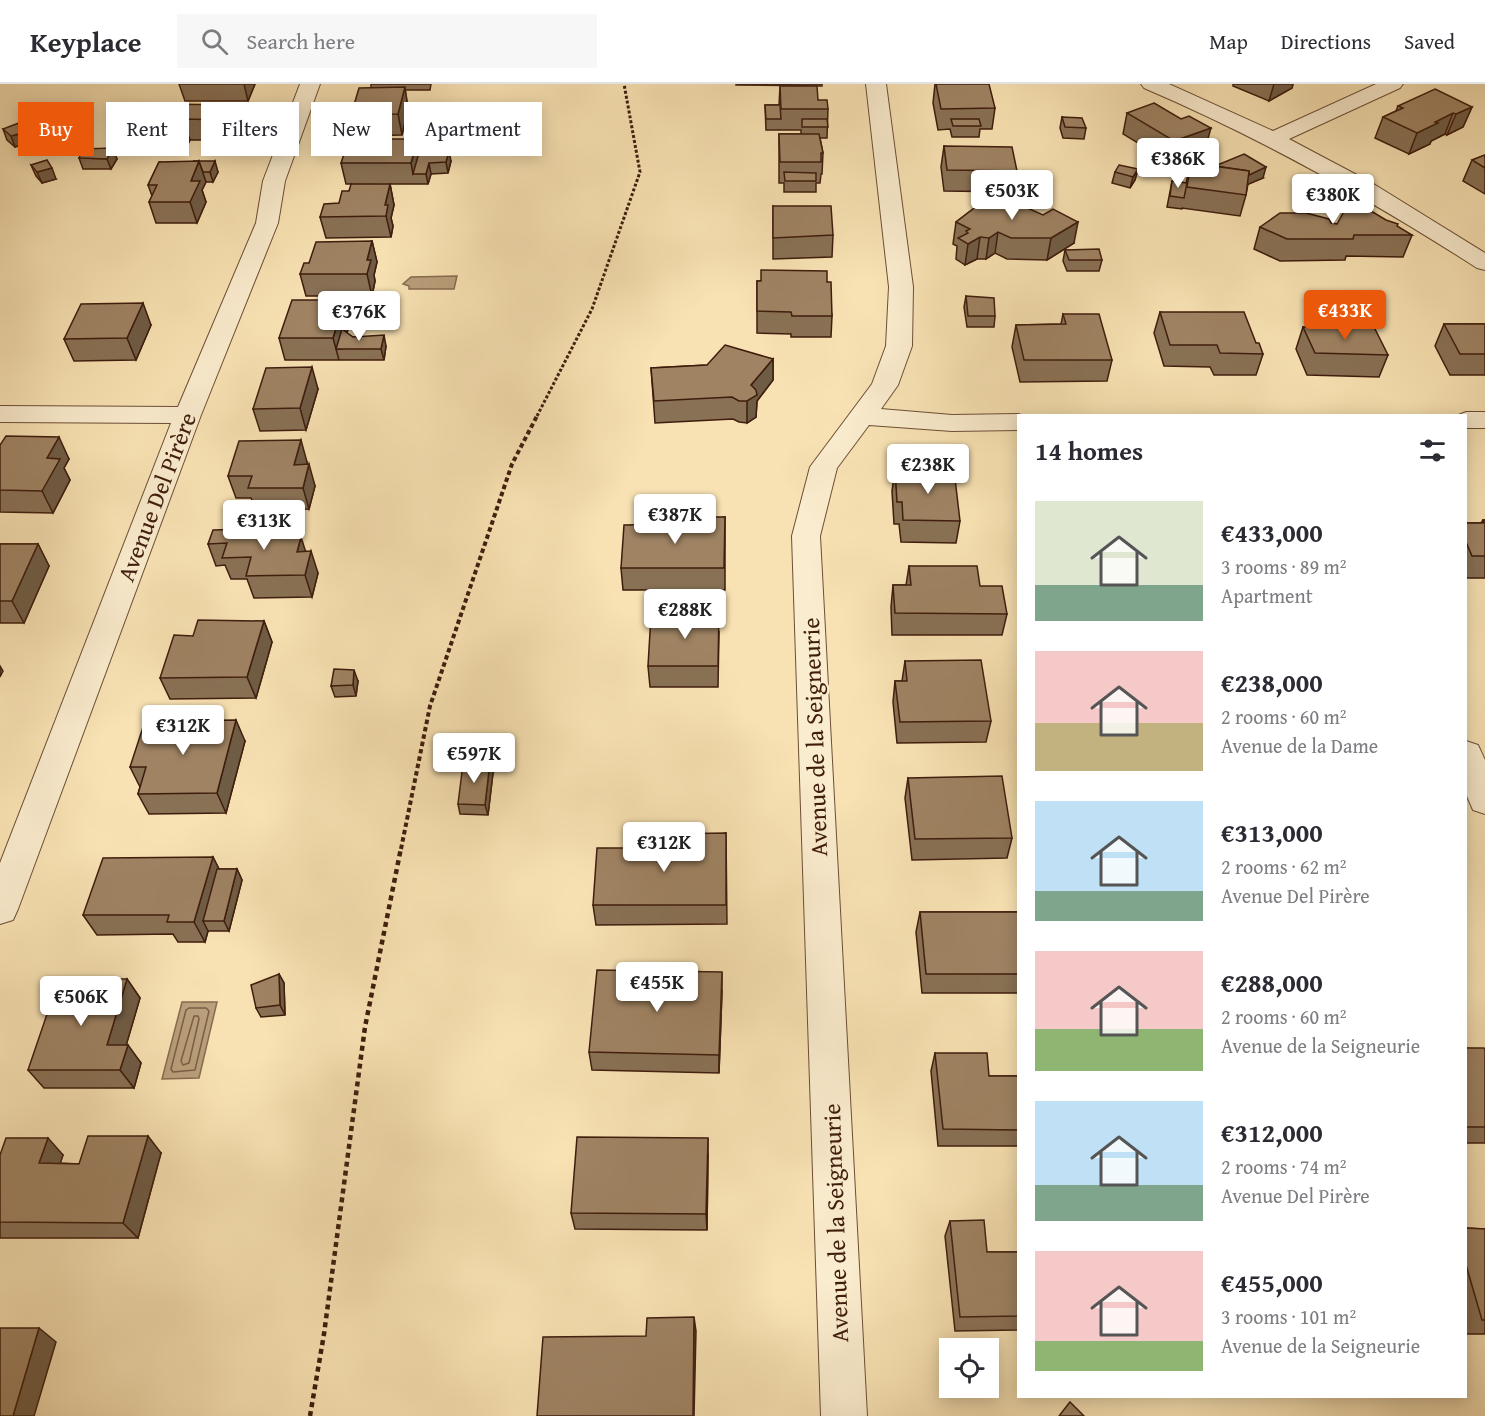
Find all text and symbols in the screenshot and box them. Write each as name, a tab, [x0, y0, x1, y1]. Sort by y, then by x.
search box	[177, 14, 597, 68]
text: Keyplace	[30, 21, 141, 62]
icon: search	[198, 25, 231, 58]
text: Search here	[246, 25, 355, 57]
text: Map	[1209, 26, 1248, 57]
text: Directions	[1281, 26, 1371, 57]
text: Saved	[1404, 26, 1455, 57]
chip: Buy	[18, 102, 94, 156]
chip: Rent	[106, 102, 189, 156]
chip: Filters	[201, 102, 299, 156]
chip: New	[311, 102, 392, 156]
chip: Apartment	[404, 102, 542, 156]
pin: €386K	[1136, 138, 1220, 189]
text: €386K	[1151, 143, 1205, 172]
pin: €503K	[970, 170, 1054, 221]
pin: €380K	[1291, 174, 1375, 225]
text: €503K	[985, 175, 1039, 204]
text: €380K	[1306, 179, 1360, 208]
pin: €433K	[1303, 290, 1387, 341]
pin: €376K	[317, 291, 401, 342]
text: €433K	[1318, 295, 1372, 324]
text: €376K	[332, 296, 386, 325]
street label: Avenue Del Pirère	[108, 407, 205, 586]
text: 14 homes	[1035, 431, 1143, 470]
icon: filters	[1416, 434, 1449, 467]
pin: €238K	[886, 444, 970, 495]
text: €238K	[901, 449, 955, 478]
pin: €387K	[633, 494, 717, 545]
text: €387K	[648, 499, 702, 528]
pin: €313K	[222, 500, 306, 551]
text: €313K	[237, 505, 291, 534]
text: €433,000	[1221, 513, 1323, 552]
icon: home	[1083, 525, 1155, 597]
text: 3 rooms · 89 m²	[1221, 552, 1347, 581]
text: Apartment	[1221, 581, 1313, 610]
pin: €288K	[643, 589, 727, 640]
text: €288K	[658, 594, 712, 623]
street label: Avenue de la Seigneurie	[793, 617, 836, 857]
text: €238,000	[1221, 663, 1323, 702]
icon: home	[1083, 675, 1155, 747]
text: 2 rooms · 60 m²	[1221, 702, 1347, 731]
pin: €312K	[141, 705, 225, 756]
text: €312K	[156, 710, 210, 739]
text: Avenue de la Dame	[1221, 731, 1378, 760]
pin: €597K	[432, 733, 516, 784]
text: €597K	[447, 738, 501, 767]
text: €313,000	[1221, 813, 1323, 852]
pin: €312K	[622, 822, 706, 873]
icon: home	[1083, 825, 1155, 897]
text: €312K	[637, 827, 691, 856]
text: 2 rooms · 62 m²	[1221, 852, 1347, 881]
text: Avenue Del Pirère	[1221, 881, 1370, 910]
pin: €455K	[615, 962, 699, 1013]
text: €288,000	[1221, 963, 1323, 1002]
text: €455K	[630, 967, 684, 996]
icon: home	[1083, 975, 1155, 1047]
pin: €506K	[39, 976, 123, 1027]
text: €506K	[54, 981, 108, 1010]
text: 2 rooms · 60 m²	[1221, 1002, 1347, 1031]
text: Avenue de la Seigneurie	[1221, 1031, 1420, 1060]
street label: Avenue de la Seigneurie	[814, 1103, 857, 1343]
text: €312,000	[1221, 1113, 1323, 1152]
icon: home	[1083, 1125, 1155, 1197]
text: 2 rooms · 74 m²	[1221, 1152, 1347, 1181]
text: Avenue Del Pirère	[1221, 1181, 1370, 1210]
text: €455,000	[1221, 1263, 1323, 1302]
icon: home	[1083, 1275, 1155, 1347]
text: 3 rooms · 101 m²	[1221, 1302, 1356, 1331]
text: Avenue de la Seigneurie	[1221, 1331, 1420, 1360]
map controls	[939, 1338, 999, 1398]
button: locate	[939, 1338, 999, 1398]

